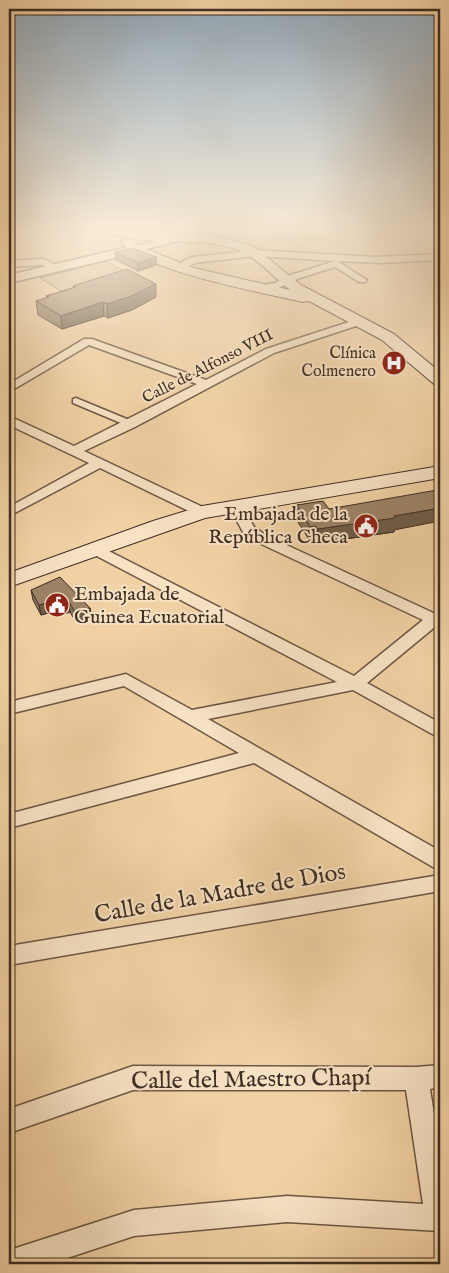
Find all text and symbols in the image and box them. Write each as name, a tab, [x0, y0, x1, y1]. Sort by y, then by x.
street label: Calle de Alfonso VIII	[139, 325, 277, 409]
place label: Clínica Colmenero	[302, 344, 376, 382]
hospital icon: Clínica Colmenero	[381, 350, 407, 376]
place label: Embajada de la República Checa	[208, 502, 348, 550]
public building icon: Embajada de la República Checa	[353, 513, 379, 539]
place label: Embajada de Guinea Ecuatorial	[74, 582, 225, 630]
public building icon: Embajada de Guinea Ecuatorial	[44, 592, 70, 618]
street label: Calle de la Madre de Dios	[92, 857, 348, 931]
street label: Calle del Maestro Chapí	[131, 1062, 373, 1098]

